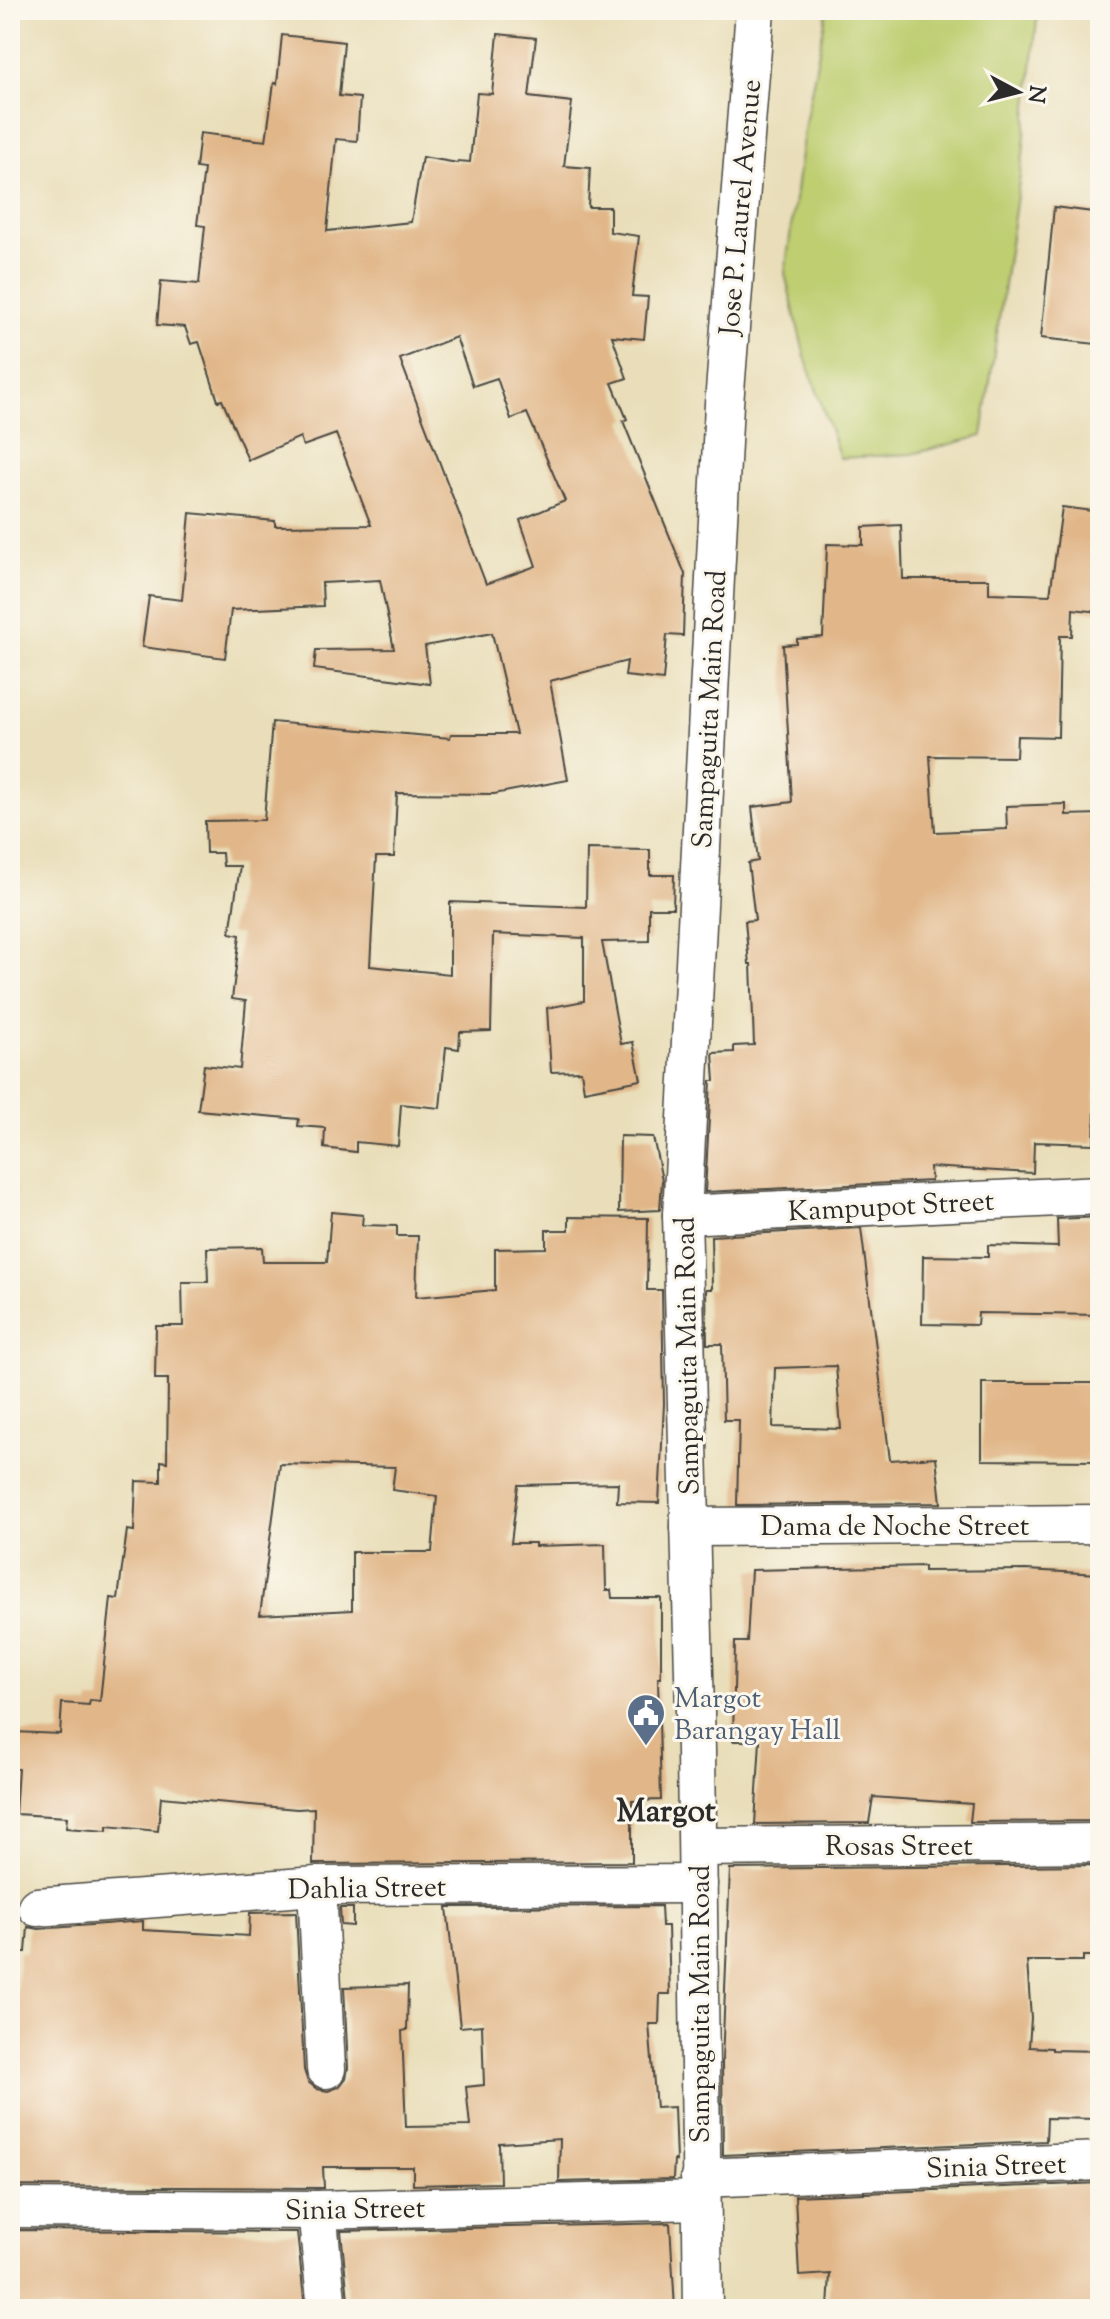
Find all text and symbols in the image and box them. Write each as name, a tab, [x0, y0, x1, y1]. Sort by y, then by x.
north arrow	[978, 52, 1058, 132]
street label: Jose P. Laurel Avenue	[711, 78, 773, 339]
text: N	[1018, 83, 1052, 105]
street label: Sampaguita Main Road	[684, 569, 738, 849]
street label: Kampupot Street	[787, 1183, 996, 1233]
street label: Sampaguita Main Road	[667, 1216, 711, 1496]
street label: Dama de Noche Street	[761, 1508, 1030, 1548]
place label: Margot Barangay Hall	[674, 1680, 841, 1752]
public building icon: Margot Barangay Hall	[625, 1692, 667, 1747]
district label: Margot	[616, 1790, 716, 1836]
street label: Rosas Street	[825, 1828, 973, 1868]
street label: Sampaguita Main Road	[682, 1865, 722, 2143]
street label: Dahlia Street	[287, 1869, 447, 1911]
street label: Sinia Street	[925, 2146, 1067, 2190]
street label: Sinia Street	[285, 2190, 426, 2232]

